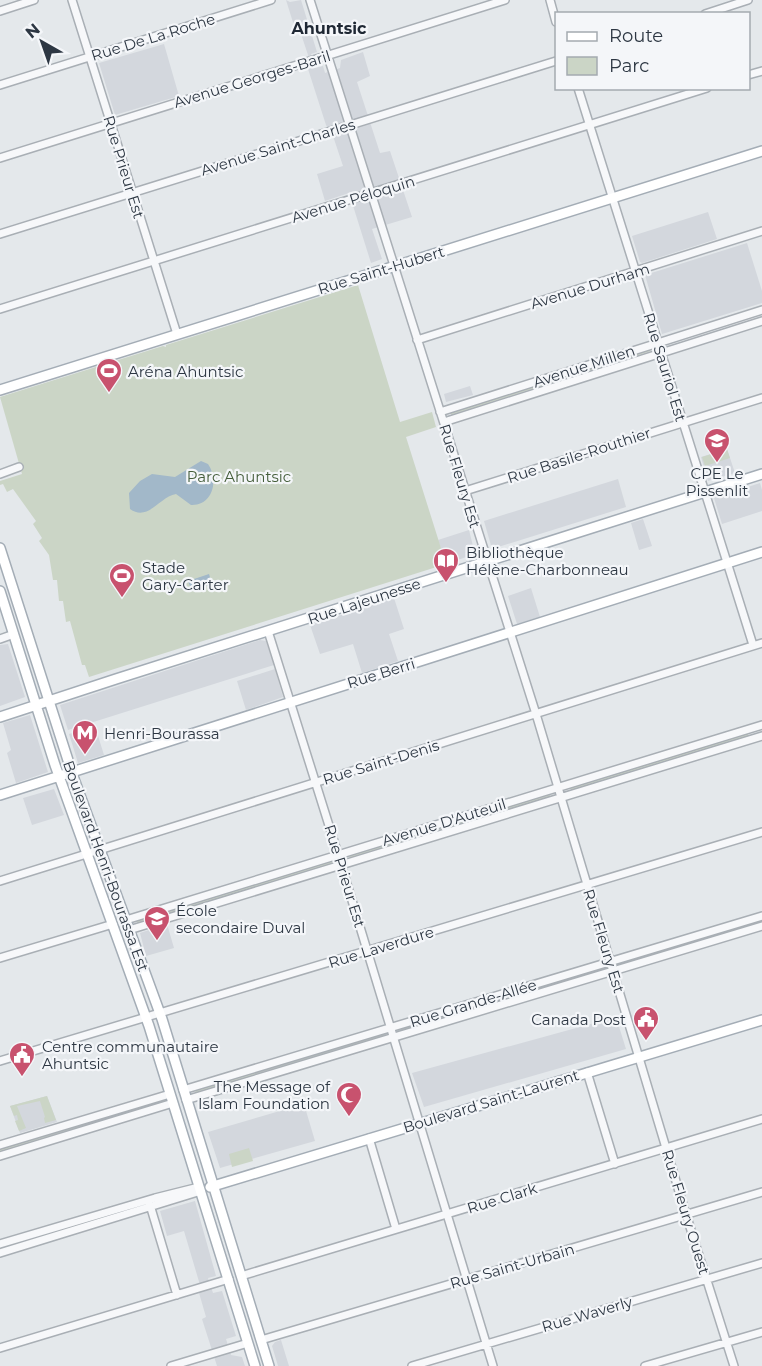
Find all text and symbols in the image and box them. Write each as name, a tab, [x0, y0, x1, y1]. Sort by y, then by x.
street label: Rue De La Roche	[89, 9, 217, 65]
north arrow	[12, 12, 72, 72]
legend	[555, 12, 750, 90]
text: N	[22, 19, 44, 42]
district label: Ahuntsic	[290, 19, 367, 38]
text: Route	[609, 25, 663, 47]
street label: Avenue Georges-Baril	[171, 46, 333, 112]
text: Parc	[609, 55, 649, 77]
street label: Rue Prieur Est	[99, 113, 149, 221]
street label: Avenue Saint-Charles	[198, 114, 358, 180]
street label: Avenue Péloquin	[289, 171, 417, 227]
street label: Rue Saint-Hubert	[315, 242, 447, 298]
street label: Avenue Durham	[528, 259, 652, 313]
street label: Rue Sauriol Est	[639, 310, 691, 424]
street label: Avenue Millen	[531, 341, 637, 391]
sports icon: Aréna Ahuntsic	[94, 356, 124, 394]
place label: Aréna Ahuntsic	[128, 362, 244, 381]
street label: Rue Fleury Est	[435, 422, 485, 530]
street label: Rue Basile-Routhier	[505, 423, 653, 487]
school or university icon: CPE Le Pissenlit	[702, 426, 732, 464]
place label: CPE Le Pissenlit	[686, 464, 748, 500]
park label: Parc Ahuntsic	[187, 467, 291, 486]
place label: Bibliothèque Hélène-Charbonneau	[466, 543, 629, 579]
library icon: Bibliothèque Hélène-Charbonneau	[431, 546, 461, 584]
place label: Stade Gary-Carter	[142, 558, 229, 594]
sports icon: Stade Gary-Carter	[107, 561, 137, 599]
street label: Rue Lajeunesse	[305, 574, 423, 628]
street label: Rue Berri	[345, 654, 417, 692]
metro station icon: Henri-Bourassa	[70, 718, 100, 756]
place label: Henri-Bourassa	[104, 724, 220, 743]
street label: Rue Saint-Denis	[320, 735, 442, 789]
street label: Boulevard Henri-Bourassa Est	[59, 758, 153, 974]
street label: Avenue D'Auteuil	[380, 794, 508, 850]
street label: Rue Prieur Est	[320, 822, 370, 930]
street label: Rue Fleury Est	[579, 887, 629, 995]
place label: École secondaire Duval	[176, 901, 305, 937]
school or university icon: École secondaire Duval	[142, 904, 172, 942]
street label: Rue Laverdure	[326, 922, 436, 972]
street label: Rue Grande-Allée	[407, 975, 539, 1031]
public building icon: Canada Post	[631, 1004, 661, 1042]
place label: Canada Post	[531, 1010, 626, 1029]
place label: Centre communautaire Ahuntsic	[42, 1037, 219, 1073]
public building icon: Centre communautaire Ahuntsic	[7, 1040, 37, 1078]
street label: Boulevard Saint-Laurent	[401, 1065, 581, 1137]
place label: The Message of Islam Foundation	[198, 1077, 331, 1113]
mosque icon: The Message of Islam Foundation	[334, 1080, 364, 1118]
street label: Rue Fleury Ouest	[658, 1147, 714, 1277]
street label: Rue Clark	[465, 1178, 539, 1218]
street label: Rue Saint-Urbain	[447, 1239, 577, 1293]
street label: Rue Waverly	[539, 1292, 635, 1336]

